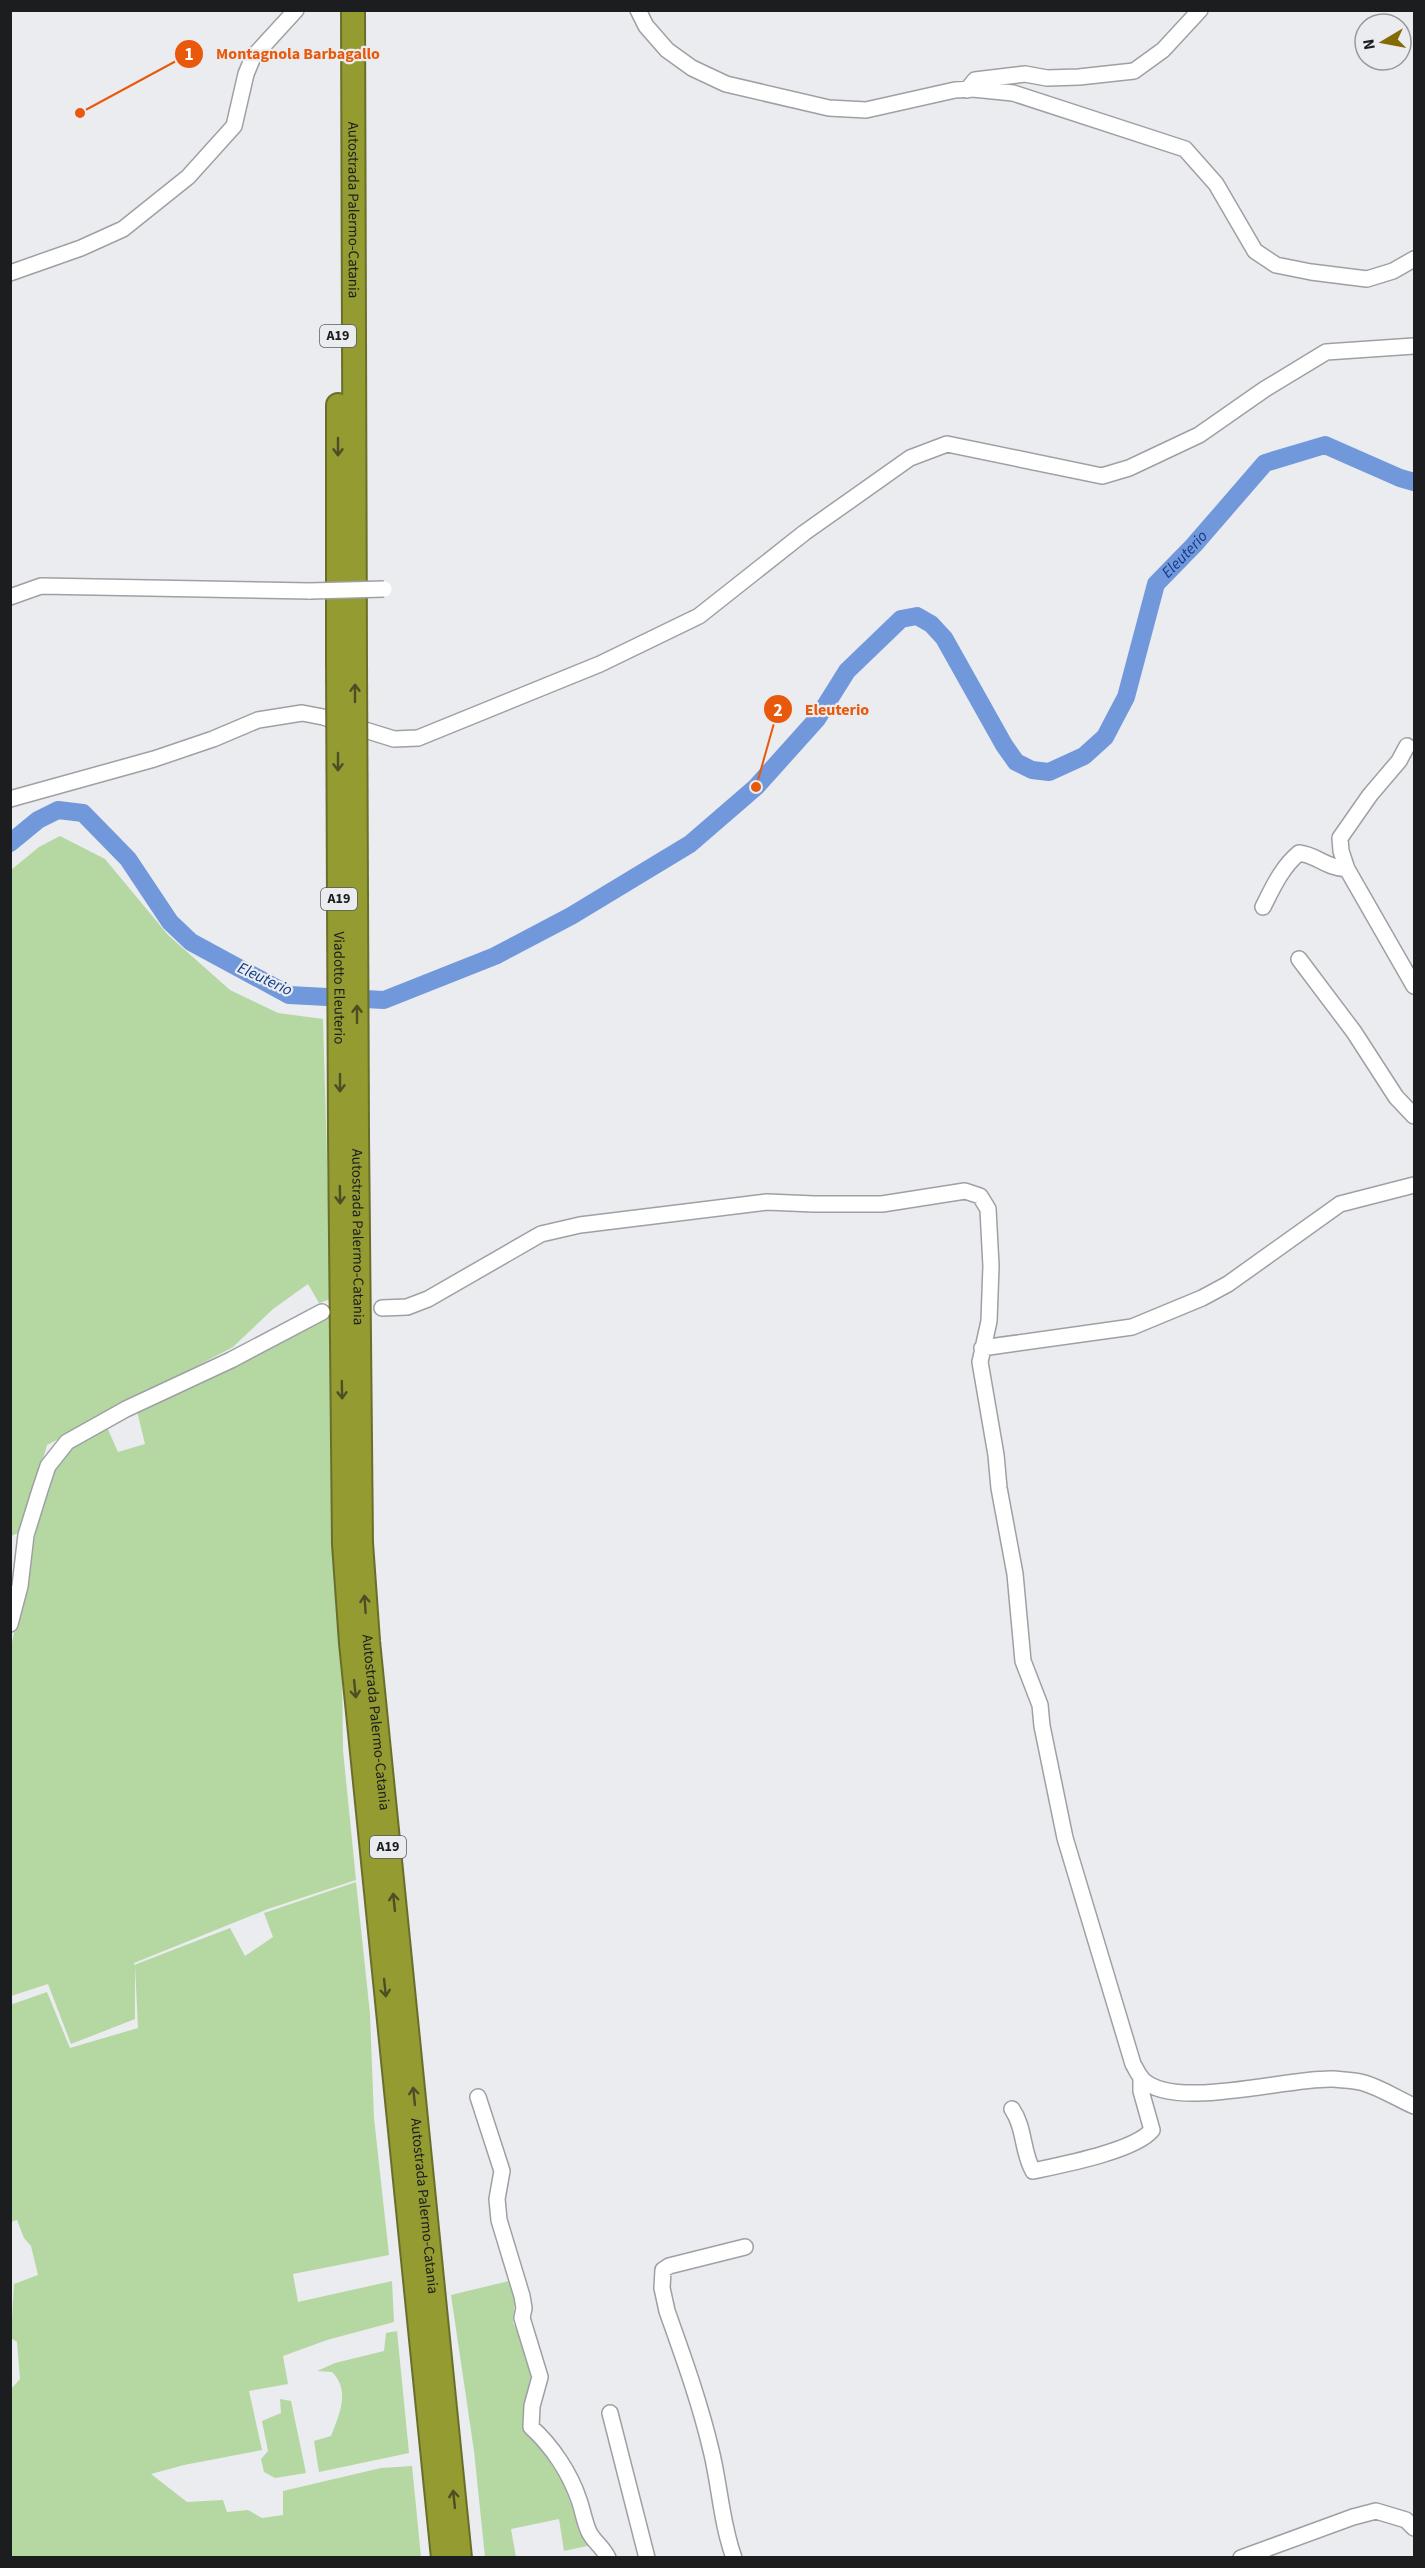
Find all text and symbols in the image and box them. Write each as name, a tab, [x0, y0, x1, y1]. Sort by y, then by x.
north arrow	[1353, 12, 1413, 72]
callout: Montagnola Barbagallo	[174, 37, 391, 71]
text: N	[1357, 37, 1381, 52]
text: 1	[184, 42, 194, 67]
text: Montagnola Barbagallo	[216, 43, 380, 65]
street label: Autostrada Palermo-Catania	[343, 122, 364, 298]
road number: A19	[320, 325, 356, 347]
one-way arrow	[332, 436, 344, 456]
water label: Eleuterio	[1157, 526, 1213, 583]
one-way arrow	[349, 683, 361, 703]
callout: Eleuterio	[763, 692, 881, 726]
text: 2	[773, 698, 783, 723]
text: Eleuterio	[805, 699, 869, 721]
one-way arrow	[332, 751, 344, 771]
road number: A19	[321, 888, 357, 910]
street label: Viadotto Eleuterio	[329, 932, 350, 1044]
water label: Eleuterio	[234, 957, 296, 1001]
one-way arrow	[351, 1004, 362, 1024]
one-way arrow	[334, 1072, 346, 1092]
street label: Autostrada Palermo-Catania	[347, 1149, 369, 1325]
one-way arrow	[335, 1184, 346, 1204]
one-way arrow	[337, 1379, 348, 1399]
one-way arrow	[359, 1594, 370, 1614]
street label: Autostrada Palermo-Catania	[357, 1634, 395, 1811]
one-way arrow	[350, 1679, 361, 1699]
road number: A19	[370, 1836, 406, 1858]
one-way arrow	[388, 1893, 399, 1913]
one-way arrow	[380, 1977, 391, 1997]
one-way arrow	[408, 2087, 419, 2107]
street label: Autostrada Palermo-Catania	[405, 2117, 444, 2295]
one-way arrow	[448, 2490, 459, 2510]

